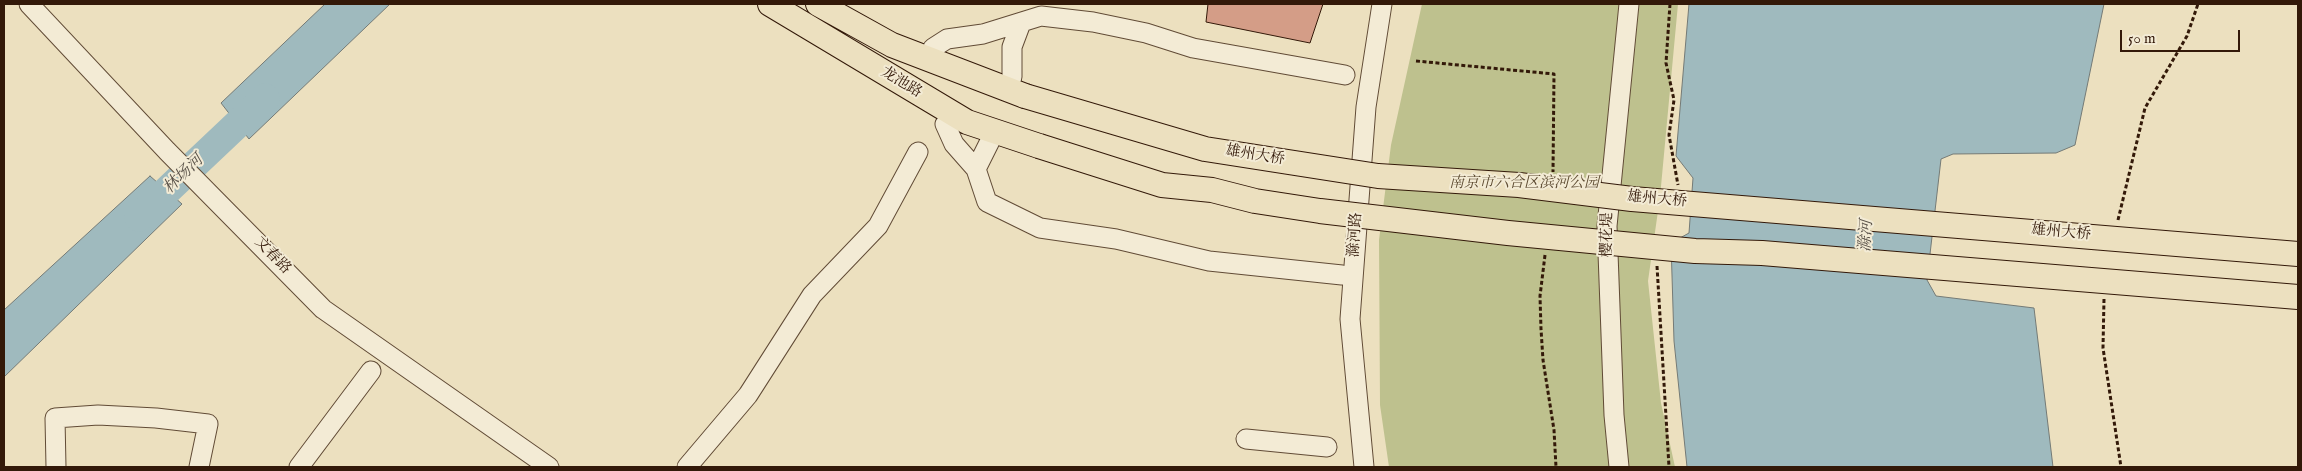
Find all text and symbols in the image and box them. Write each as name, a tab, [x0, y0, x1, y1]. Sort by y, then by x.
scale bar	[2122, 20, 2242, 52]
text: 50 m	[2128, 29, 2156, 48]
street label: 龙池路	[877, 64, 925, 102]
street label: 雄州大桥	[1224, 142, 1286, 170]
water label: 林场河	[160, 151, 208, 199]
park label: 南京市六合区滨河公园	[1449, 175, 1599, 193]
street label: 雄州大桥	[1626, 188, 1688, 212]
street label: 滁河路	[1345, 212, 1367, 258]
street label: 樱花堤	[1599, 212, 1617, 258]
water label: 滁河	[1856, 219, 1878, 253]
street label: 雄州大桥	[2030, 221, 2092, 245]
street label: 文春路	[250, 234, 294, 278]

